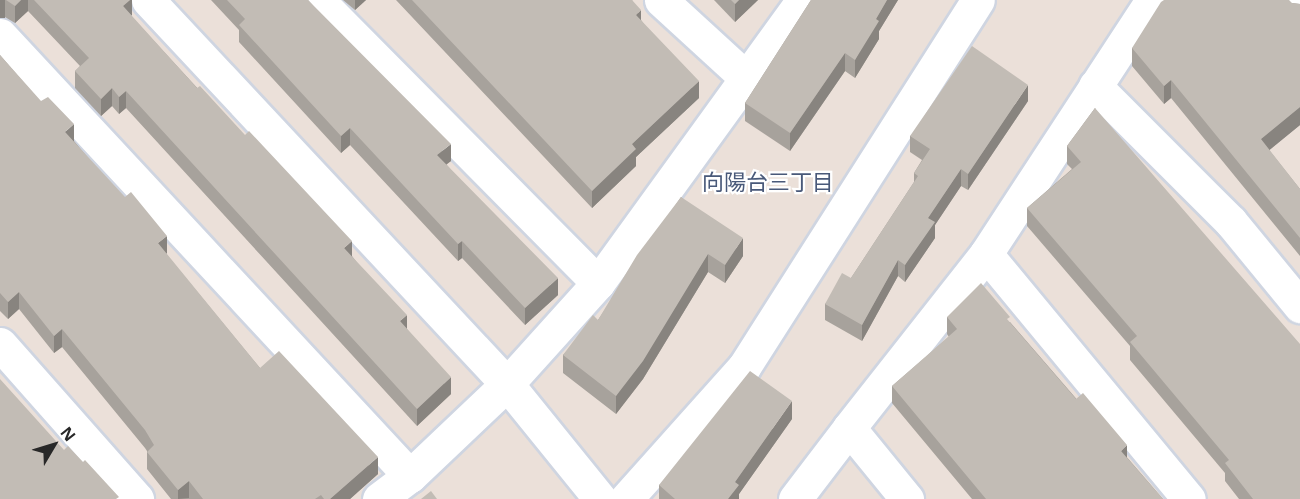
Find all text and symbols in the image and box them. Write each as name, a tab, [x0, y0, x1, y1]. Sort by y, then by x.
district label: 向陽台三丁目	[702, 169, 834, 195]
north arrow	[24, 415, 84, 475]
text: N	[56, 422, 81, 446]

